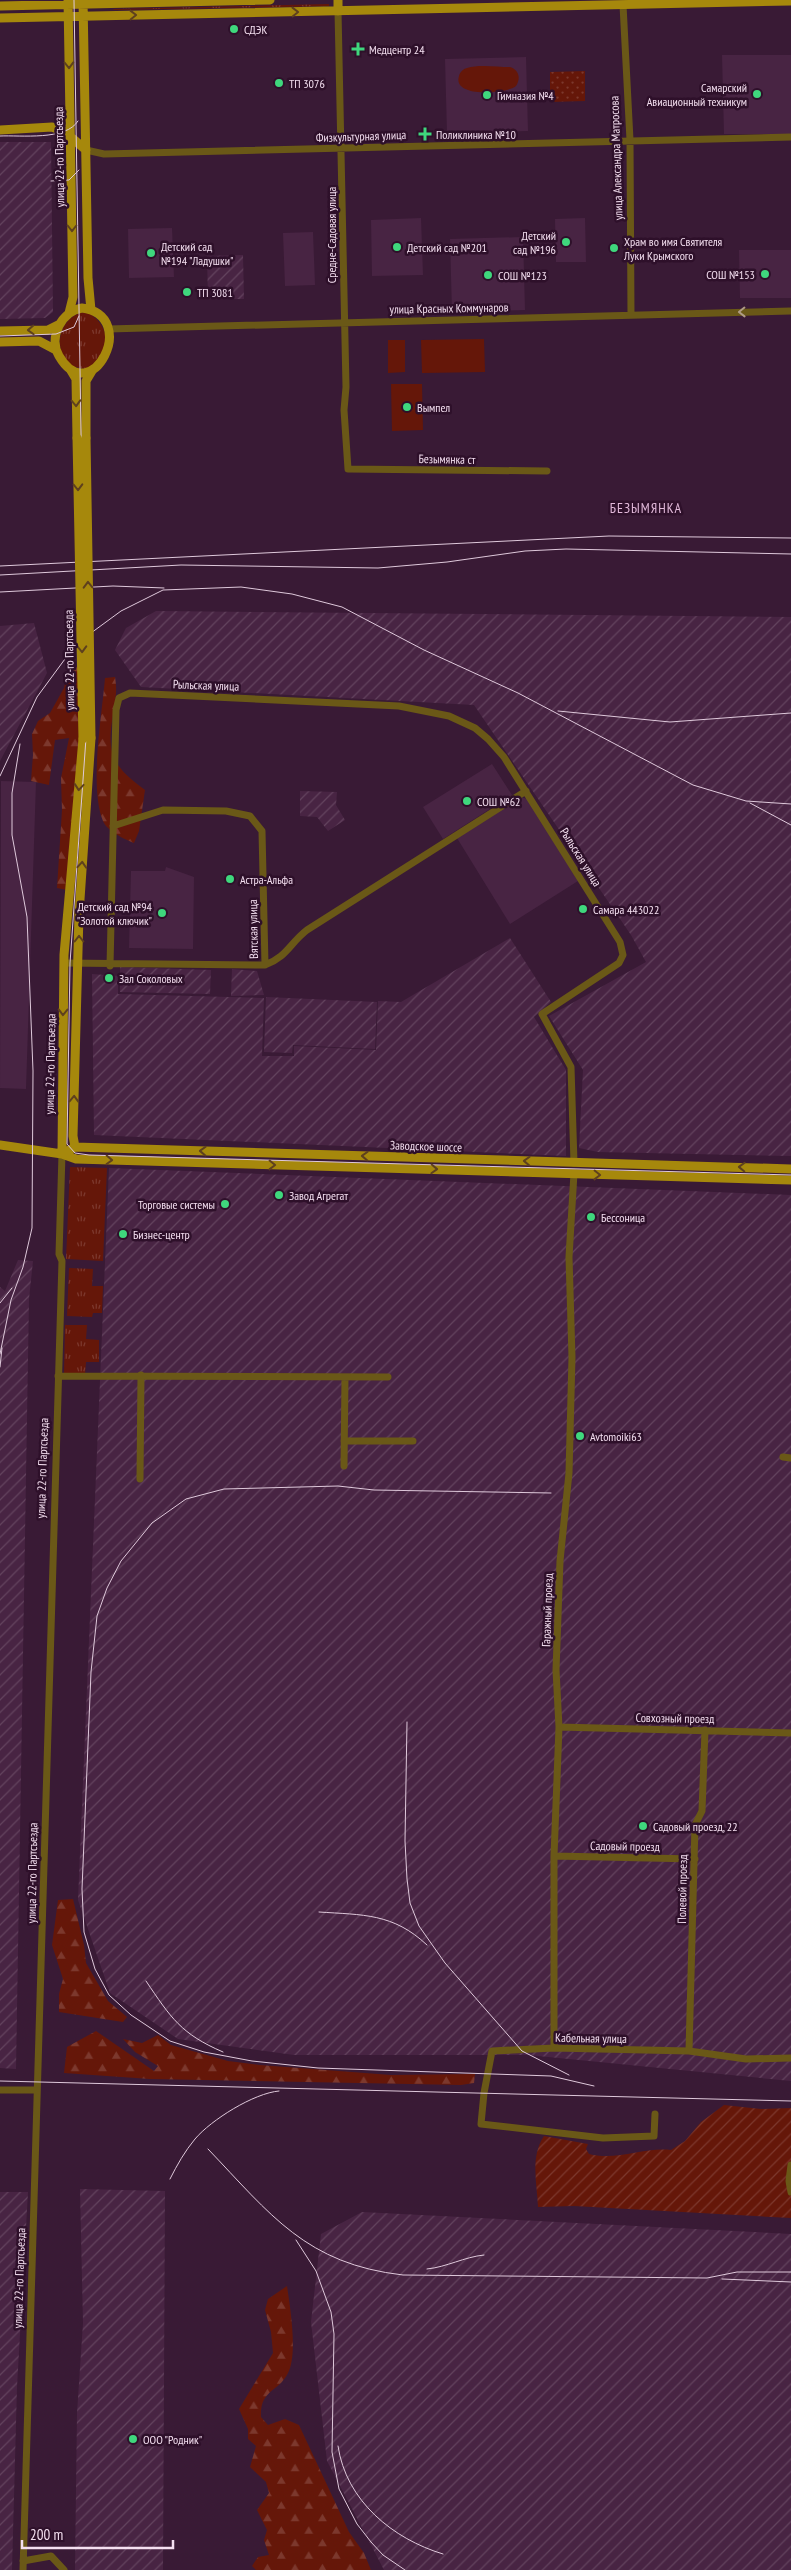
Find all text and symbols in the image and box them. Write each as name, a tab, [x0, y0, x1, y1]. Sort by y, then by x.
one-way arrow	[291, 7, 299, 18]
one-way arrow	[129, 10, 137, 21]
place label: СДЭК	[244, 22, 267, 37]
marker: СДЭК	[228, 23, 240, 35]
marker: Медцентр 24	[351, 42, 365, 56]
place label: Медцентр 24	[369, 42, 425, 57]
one-way arrow	[64, 61, 75, 69]
place label: ТП 3076	[289, 76, 325, 91]
marker: ТП 3076	[273, 77, 285, 89]
place label: Самарский Авиационный техникум	[647, 80, 747, 109]
place label: Гимназия №4	[497, 88, 554, 103]
marker: Самарский Авиационный техникум	[751, 88, 763, 100]
marker: Гимназия №4	[481, 89, 493, 101]
street label: улица Александра Матросова	[606, 95, 626, 220]
street label: улица 22-го Партсъезда	[51, 106, 67, 207]
street label: Физкультурная улица	[316, 127, 407, 145]
marker: Поликлиника №10	[418, 127, 432, 141]
place label: Поликлиника №10	[436, 127, 516, 142]
street label: Средне-Садовая улица	[324, 187, 339, 283]
one-way arrow	[67, 224, 77, 232]
place label: Детский сад №196	[513, 228, 556, 257]
place label: Храм во имя Святителя Луки Крымского	[623, 234, 723, 263]
marker: Детский сад №196	[560, 236, 572, 248]
place label: Детский сад №194 "Ладушки"	[161, 239, 233, 268]
place label: Детский сад №201	[407, 240, 487, 255]
marker: Детский сад №201	[391, 241, 403, 253]
marker: Храм во имя Святителя Луки Крымского	[608, 242, 620, 254]
marker: Детский сад №194 "Ладушки"	[145, 247, 157, 259]
place label: СОШ №153	[706, 267, 755, 282]
place label: СОШ №123	[498, 268, 547, 283]
marker: СОШ №153	[759, 268, 771, 280]
marker: СОШ №123	[482, 269, 494, 281]
place label: ТП 3081	[197, 285, 233, 300]
marker: ТП 3081	[181, 286, 193, 298]
street label: улица Красных Коммунаров	[389, 299, 509, 317]
one-way arrow	[738, 307, 746, 317]
one-way arrow	[27, 325, 35, 336]
one-way arrow	[71, 399, 82, 407]
place label: Вымпел	[417, 400, 450, 415]
marker: Вымпел	[401, 401, 413, 413]
street label: Безымянка ст	[418, 451, 476, 467]
one-way arrow	[73, 484, 83, 491]
district label: БЕЗЫМЯНКА	[610, 499, 682, 517]
one-way arrow	[83, 580, 93, 588]
street label: улица 22-го Партсъезда	[61, 609, 77, 710]
one-way arrow	[77, 646, 87, 654]
street label: Рыльская улица	[173, 676, 240, 694]
one-way arrow	[73, 783, 84, 791]
place label: СОШ №62	[477, 794, 520, 809]
marker: СОШ №62	[461, 795, 473, 807]
street label: Рыльская улица	[557, 825, 605, 889]
one-way arrow	[76, 861, 87, 869]
place label: Астра-Альфа	[240, 872, 293, 887]
marker: Астра-Альфа	[224, 873, 236, 885]
place label: Детский сад №94 "Золотой ключик"	[77, 899, 153, 928]
street label: Вятская улица	[245, 899, 261, 959]
place label: Самара 443022	[593, 902, 659, 917]
marker: Самара 443022	[577, 903, 589, 915]
marker: Детский сад №94 "Золотой ключик"	[156, 907, 168, 919]
one-way arrow	[74, 935, 84, 943]
place label: Зал Соколовых	[119, 971, 183, 986]
marker: Зал Соколовых	[103, 972, 115, 984]
one-way arrow	[58, 1008, 68, 1016]
street label: улица 22-го Партсъезда	[42, 1013, 58, 1114]
one-way arrow	[69, 1094, 80, 1102]
street label: Заводское шоссе	[390, 1137, 462, 1155]
one-way arrow	[198, 1146, 206, 1157]
one-way arrow	[361, 1151, 369, 1162]
one-way arrow	[106, 1155, 114, 1165]
one-way arrow	[523, 1156, 531, 1166]
one-way arrow	[268, 1160, 276, 1170]
one-way arrow	[738, 1162, 746, 1172]
one-way arrow	[431, 1164, 439, 1174]
one-way arrow	[593, 1169, 601, 1180]
place label: Завод Агрегат	[289, 1188, 348, 1203]
marker: Завод Агрегат	[273, 1189, 285, 1201]
place label: Торговые системы	[138, 1197, 215, 1212]
marker: Торговые системы	[219, 1198, 231, 1210]
place label: Бессоница	[601, 1210, 645, 1225]
marker: Бессоница	[585, 1211, 597, 1223]
place label: Бизнес-центр	[133, 1227, 190, 1242]
marker: Бизнес-центр	[117, 1228, 129, 1240]
street label: улица 22-го Партсъезда	[33, 1417, 51, 1519]
place label: Avtomoiki63	[590, 1429, 642, 1444]
marker: Avtomoiki63	[574, 1430, 586, 1442]
street label: Гаражный проезд	[538, 1572, 556, 1647]
street label: Совхозный проезд	[635, 1710, 715, 1726]
place label: Садовый проезд, 22	[653, 1819, 738, 1834]
marker: Садовый проезд, 22	[637, 1820, 649, 1832]
street label: улица 22-го Партсъезда	[24, 1822, 40, 1923]
street label: Садовый проезд	[590, 1838, 661, 1854]
street label: Полевой проезд	[674, 1854, 690, 1924]
street label: Кабельная улица	[555, 2030, 627, 2046]
street label: улица 22-го Партсъезда	[10, 2227, 28, 2329]
place label: ООО "Родник"	[143, 2432, 202, 2447]
marker: ООО "Родник"	[127, 2433, 139, 2445]
scale bar	[22, 2518, 174, 2550]
text: 200 m	[30, 2525, 63, 2544]

